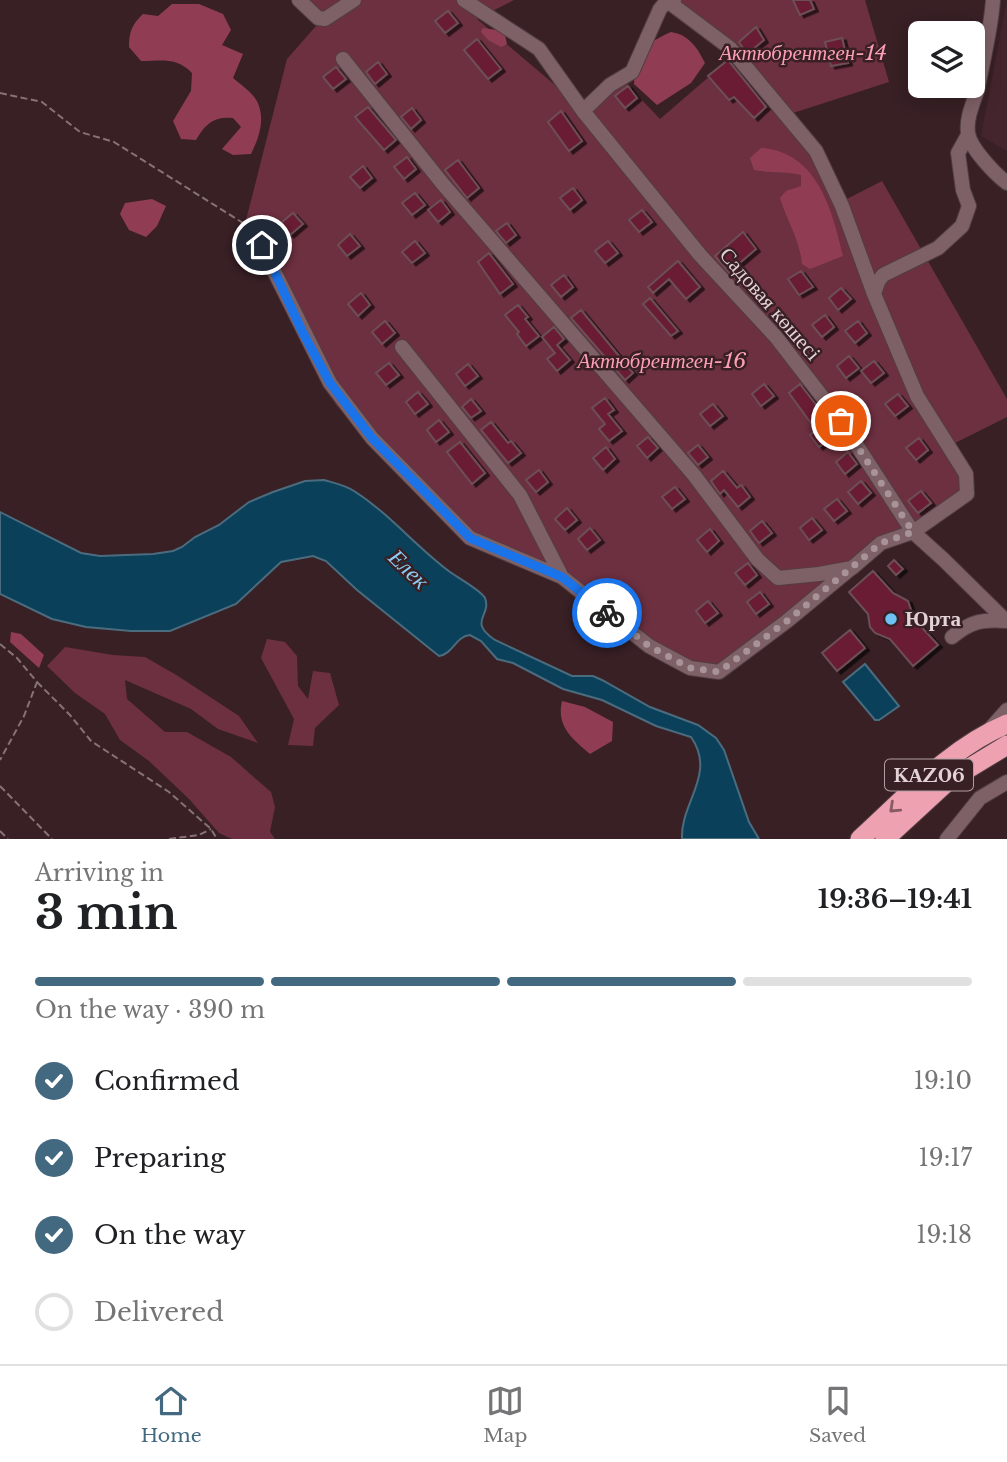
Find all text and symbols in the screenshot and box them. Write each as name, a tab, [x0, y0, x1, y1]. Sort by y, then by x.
map controls	[908, 21, 985, 98]
button: layers	[908, 21, 985, 98]
park label: Актюбрентген-14	[717, 40, 887, 66]
pin	[232, 215, 292, 275]
icon: home	[243, 226, 281, 264]
street label: Садовая көшесі	[714, 242, 826, 366]
park label: Актюбрентген-16	[576, 348, 747, 374]
pin	[811, 391, 871, 451]
icon: bag	[822, 402, 860, 440]
water label: Елек	[382, 542, 435, 595]
courier	[572, 578, 642, 648]
icon: bike	[588, 594, 626, 632]
place label: Юрта	[905, 606, 962, 632]
marker: Юрта	[883, 611, 899, 627]
road number: KАZ06	[885, 760, 973, 790]
one-way arrow	[889, 800, 902, 812]
text: Arriving in	[35, 859, 164, 887]
text: 19:36–19:41	[818, 883, 972, 915]
text: 3 min	[35, 884, 177, 941]
text: On the way · 390 m	[35, 996, 265, 1024]
icon: check	[35, 1062, 73, 1100]
text: Confirmed	[94, 1065, 239, 1097]
text: 19:10	[914, 1067, 972, 1095]
icon: check	[35, 1139, 73, 1177]
text: Preparing	[94, 1142, 226, 1174]
text: 19:17	[919, 1144, 972, 1172]
icon: check	[35, 1216, 73, 1254]
text: On the way	[94, 1219, 246, 1251]
text: 19:18	[916, 1221, 972, 1249]
text: Delivered	[94, 1296, 224, 1328]
tab: Home	[141, 1382, 202, 1447]
tab: Map	[483, 1382, 527, 1447]
tab: Saved	[809, 1382, 866, 1447]

